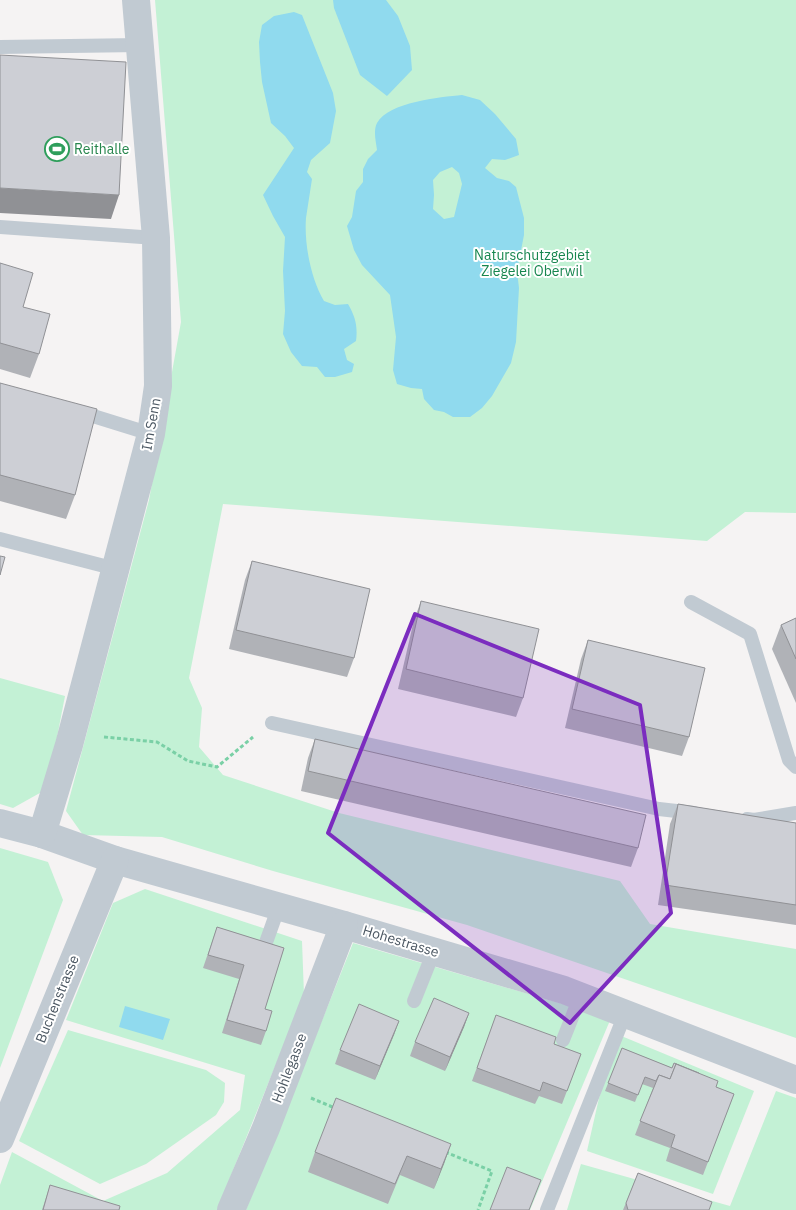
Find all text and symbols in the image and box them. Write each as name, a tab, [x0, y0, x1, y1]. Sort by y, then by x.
sports icon: Reithalle	[44, 136, 70, 162]
place label: Reithalle	[74, 140, 130, 158]
park label: Naturschutzgebiet Ziegelei Oberwil	[474, 246, 590, 280]
street label: Im Senn	[138, 396, 164, 452]
street label: Hohestrasse	[361, 921, 442, 961]
street label: Buchenstrasse	[31, 952, 83, 1046]
street label: Hohlegasse	[267, 1030, 311, 1105]

